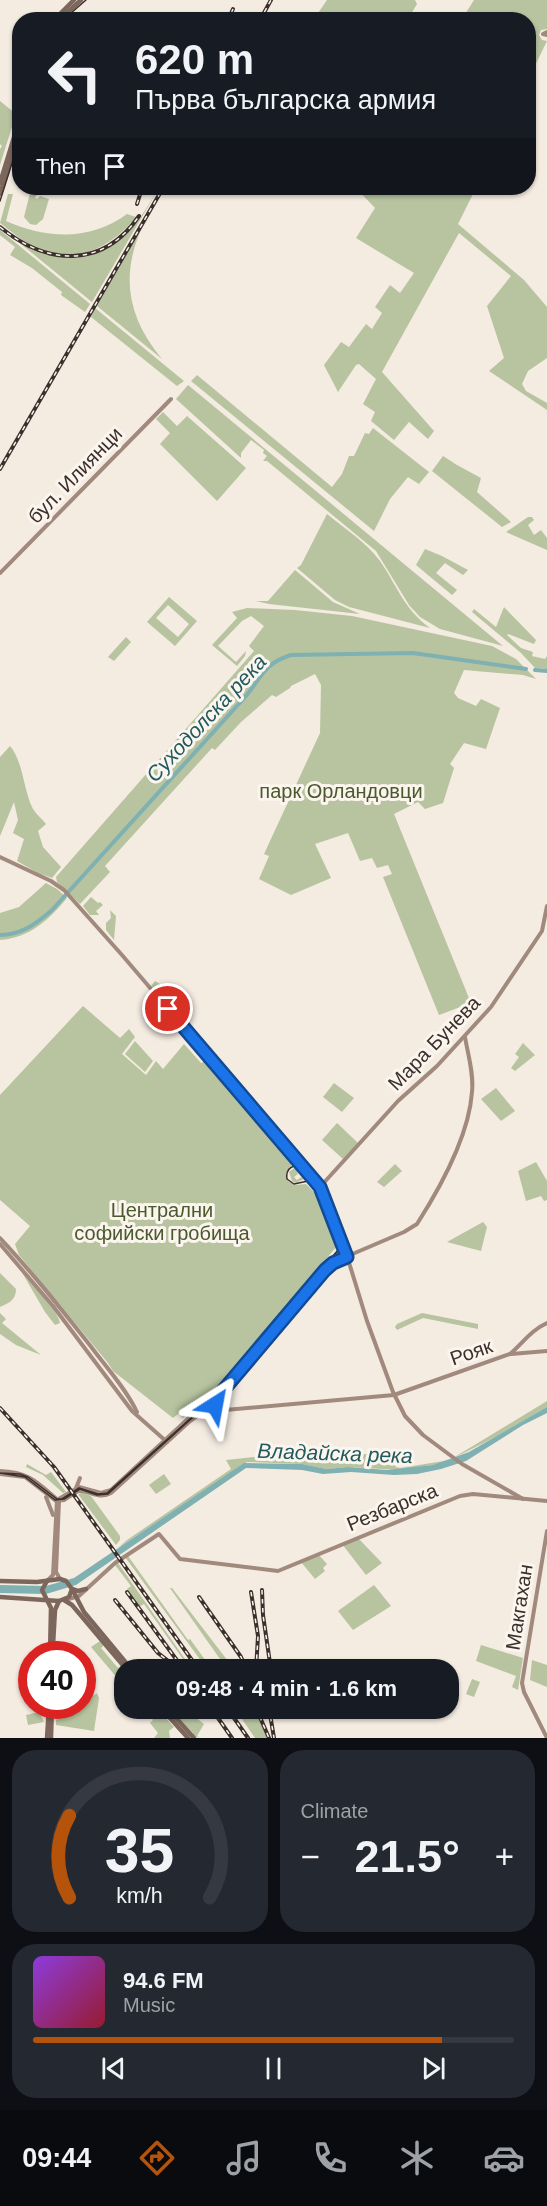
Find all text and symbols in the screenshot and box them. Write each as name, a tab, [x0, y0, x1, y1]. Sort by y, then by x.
icon: left	[36, 36, 114, 114]
text: 620 m	[135, 36, 254, 83]
text: Първа българска армия	[135, 85, 436, 115]
icon: arrive	[98, 150, 131, 183]
text: Then	[36, 154, 86, 179]
street label: бул. Илиянци	[24, 422, 126, 528]
water label: Суходолска река	[141, 650, 271, 786]
park label: парк Орландовци	[259, 780, 423, 802]
pin	[142, 983, 193, 1034]
street label: Мара Бунева	[384, 991, 485, 1095]
icon: arrive	[151, 992, 184, 1025]
park label: Централни софийски гробища	[74, 1199, 251, 1244]
street label: Рояк	[447, 1334, 495, 1369]
position arrow	[183, 1373, 247, 1437]
water label: Владайска река	[257, 1439, 413, 1467]
street label: Резбарска	[344, 1479, 441, 1535]
street label: Макгахан	[501, 1562, 537, 1652]
speed limit sign: 40	[18, 1641, 96, 1719]
text: 09:48 · 4 min · 1.6 km	[176, 1676, 397, 1701]
text: Climate	[301, 1800, 368, 1822]
text: 35	[105, 1816, 174, 1885]
text: 21.5°	[354, 1831, 460, 1882]
text: −	[301, 1838, 320, 1875]
text: +	[495, 1838, 514, 1875]
text: km/h	[117, 1884, 163, 1908]
text: 94.6 FM	[123, 1968, 204, 1993]
text: Music	[123, 1994, 175, 2016]
icon: previous	[97, 2052, 130, 2085]
icon: pause	[257, 2052, 290, 2085]
icon: next	[417, 2052, 450, 2085]
icon: directions	[136, 2137, 178, 2179]
icon: music	[223, 2137, 265, 2179]
icon: phone	[309, 2137, 351, 2179]
icon: climate	[396, 2137, 438, 2179]
icon: car	[483, 2137, 525, 2179]
text: 09:44	[22, 2143, 91, 2173]

